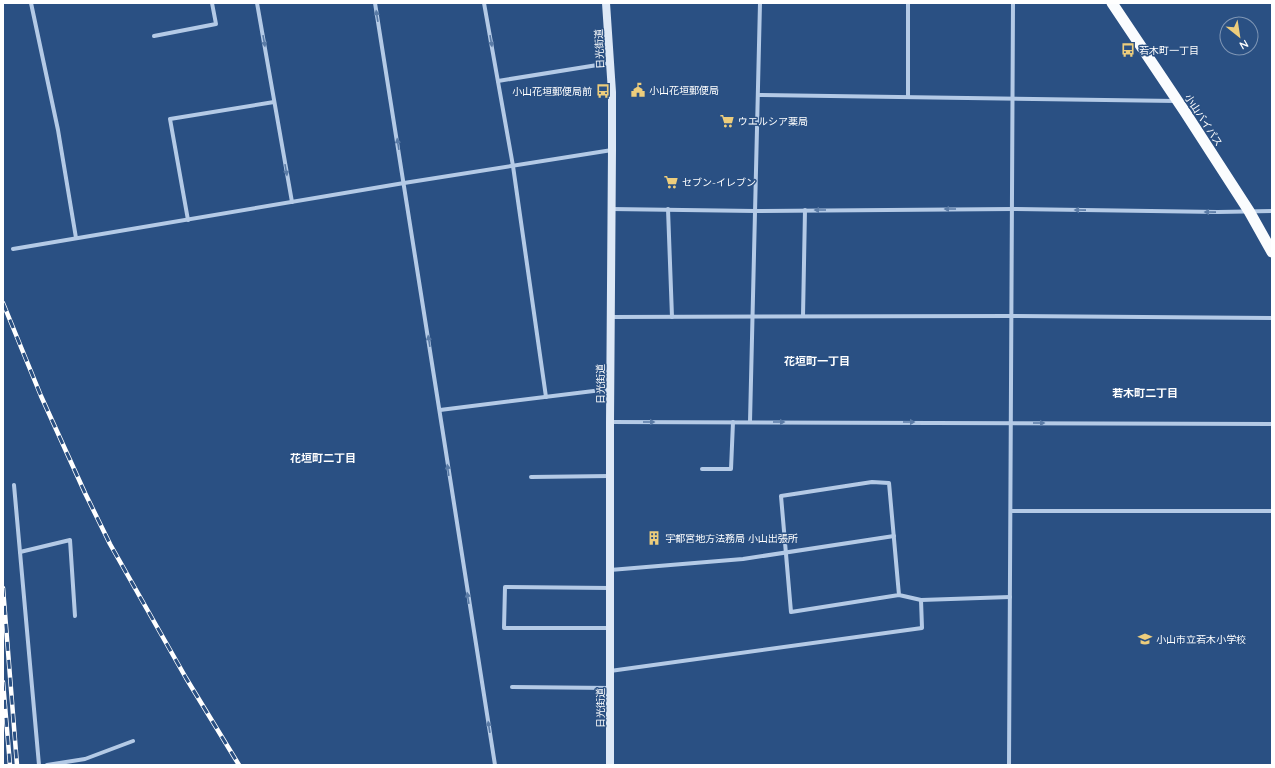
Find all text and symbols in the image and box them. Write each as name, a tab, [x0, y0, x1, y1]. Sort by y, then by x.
one-way arrow	[374, 10, 380, 22]
north arrow	[1219, 16, 1259, 56]
street label: 日光街道	[592, 29, 607, 69]
one-way arrow	[261, 35, 267, 48]
one-way arrow	[488, 35, 494, 48]
text: N	[1237, 37, 1251, 53]
bus stop icon: 若木町一丁目	[1120, 42, 1136, 58]
place label: 若木町一丁目	[1139, 44, 1199, 57]
public building icon: 小山花垣郵便局	[630, 82, 646, 98]
bus stop icon: 小山花垣郵便局前	[595, 83, 611, 99]
place label: 小山花垣郵便局	[649, 84, 719, 97]
place label: 小山花垣郵便局前	[512, 85, 592, 98]
street label: 小山バイパス	[1182, 92, 1225, 149]
supermarket icon: ウエルシア薬局	[719, 113, 735, 129]
place label: ウエルシア薬局	[738, 115, 808, 128]
one-way arrow	[395, 138, 401, 150]
one-way arrow	[283, 163, 289, 176]
supermarket icon: セブン-イレブン	[663, 174, 679, 190]
place label: セブン-イレブン	[682, 176, 756, 189]
one-way arrow	[943, 206, 956, 212]
one-way arrow	[813, 207, 826, 213]
one-way arrow	[1073, 207, 1086, 213]
one-way arrow	[1203, 209, 1216, 215]
one-way arrow	[426, 335, 432, 347]
district label: 花垣町一丁目	[784, 354, 850, 368]
street label: 日光街道	[594, 364, 607, 404]
district label: 若木町二丁目	[1112, 386, 1178, 400]
one-way arrow	[643, 419, 656, 425]
one-way arrow	[773, 419, 786, 425]
one-way arrow	[903, 419, 916, 425]
one-way arrow	[1033, 420, 1046, 426]
district label: 花垣町二丁目	[290, 451, 356, 465]
one-way arrow	[445, 464, 451, 476]
building icon: 宇都宮地方法務局 小山出張所	[646, 530, 662, 546]
place label: 宇都宮地方法務局 小山出張所	[665, 532, 798, 545]
one-way arrow	[465, 592, 471, 604]
school or university icon: 小山市立若木小学校	[1137, 631, 1153, 647]
place label: 小山市立若木小学校	[1156, 633, 1246, 646]
street label: 日光街道	[594, 688, 607, 728]
one-way arrow	[486, 720, 492, 733]

